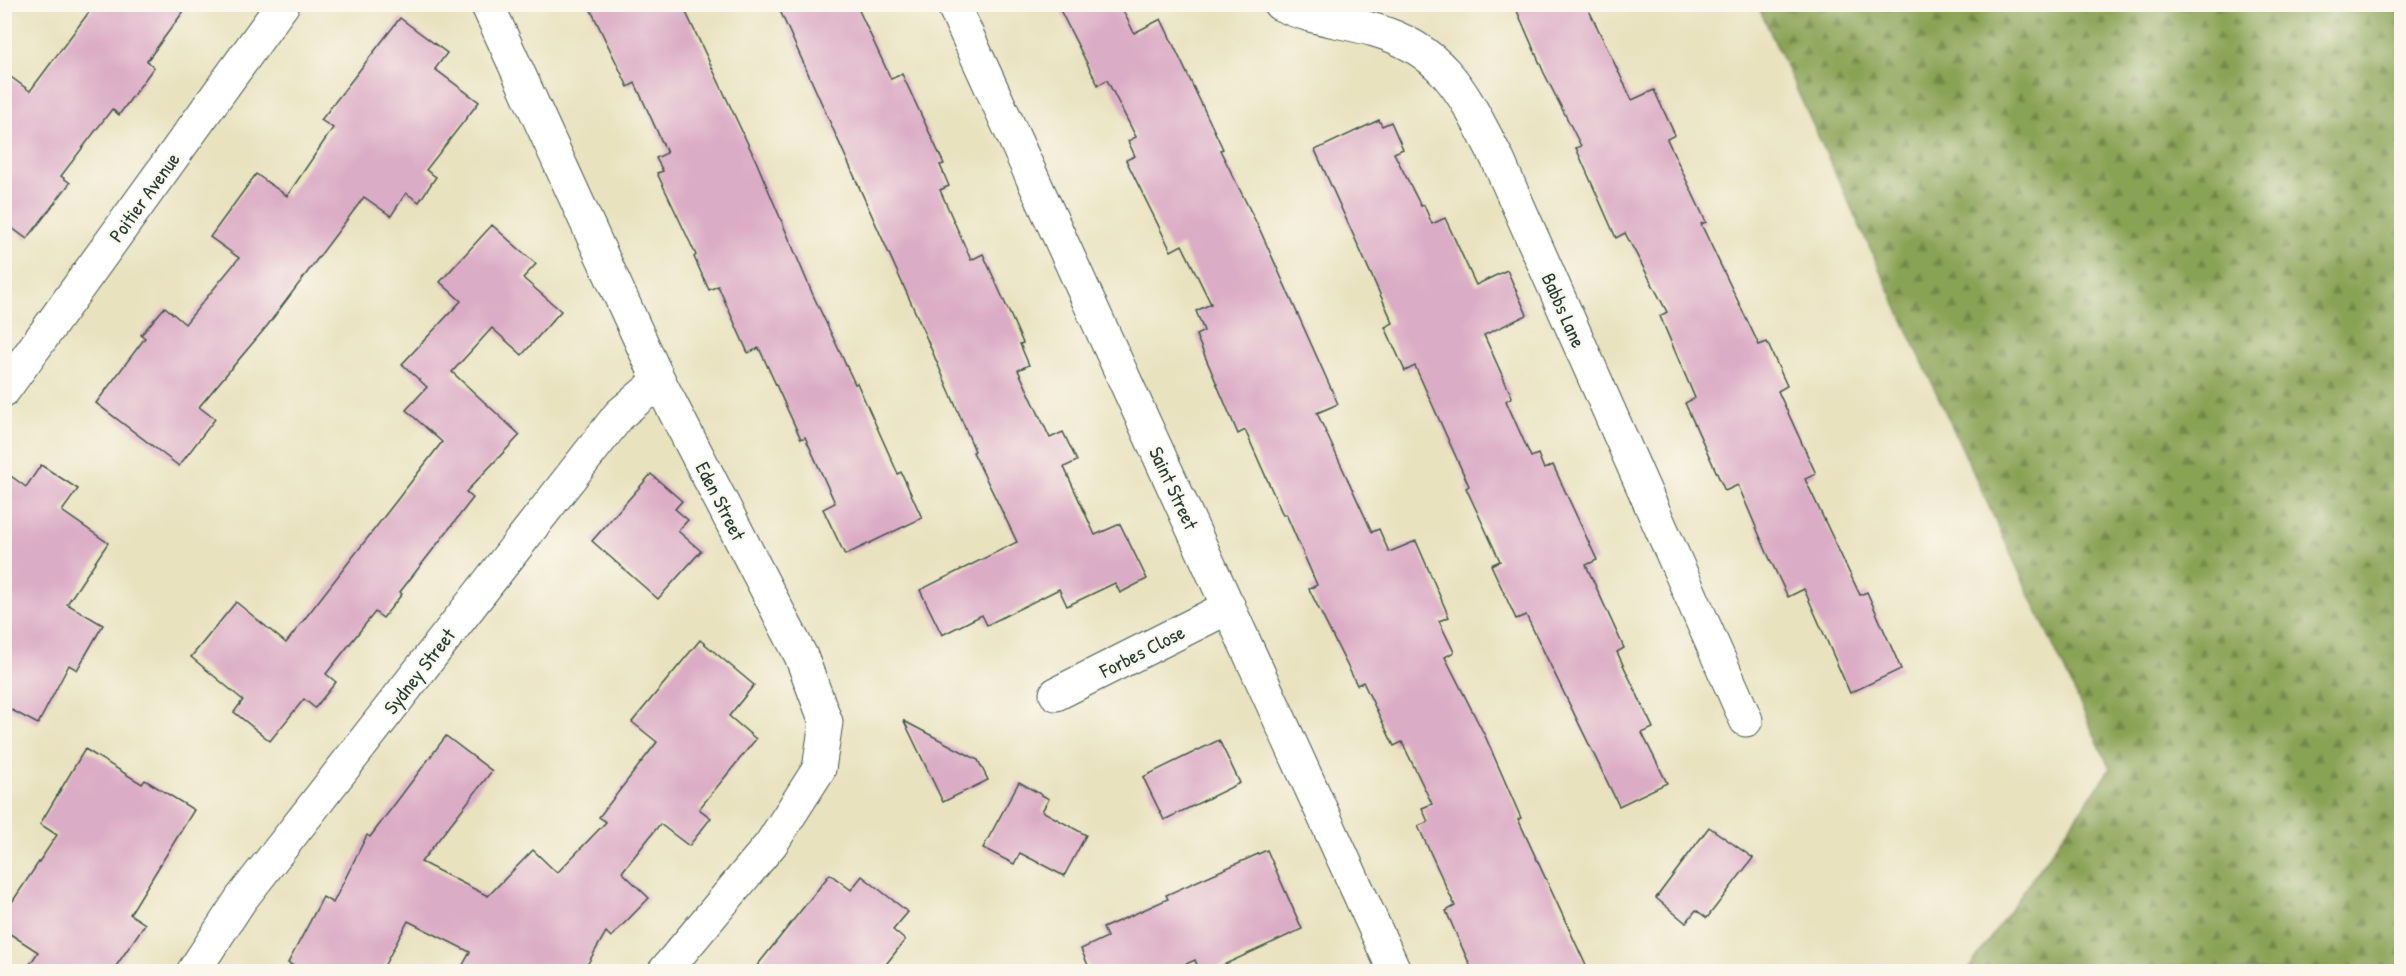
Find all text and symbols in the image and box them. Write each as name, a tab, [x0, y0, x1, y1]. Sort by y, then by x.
street label: Poitier Avenue	[102, 147, 186, 247]
street label: Babbs Lane	[1536, 268, 1592, 352]
street label: Saint Street	[1143, 442, 1205, 535]
street label: Eden Street	[690, 457, 753, 546]
street label: Forbes Close	[1094, 618, 1189, 684]
street label: Sydney Street	[377, 622, 462, 720]

